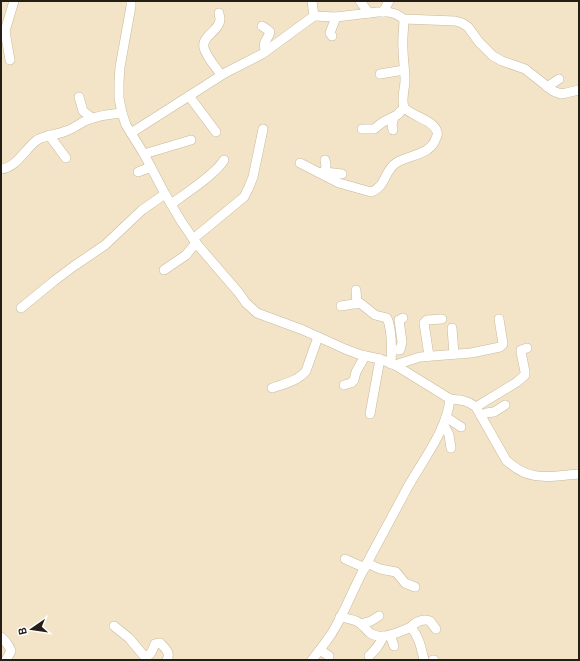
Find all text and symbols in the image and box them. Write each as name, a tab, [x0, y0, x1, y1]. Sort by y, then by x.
north arrow	[12, 609, 52, 649]
text: B	[15, 626, 30, 636]

